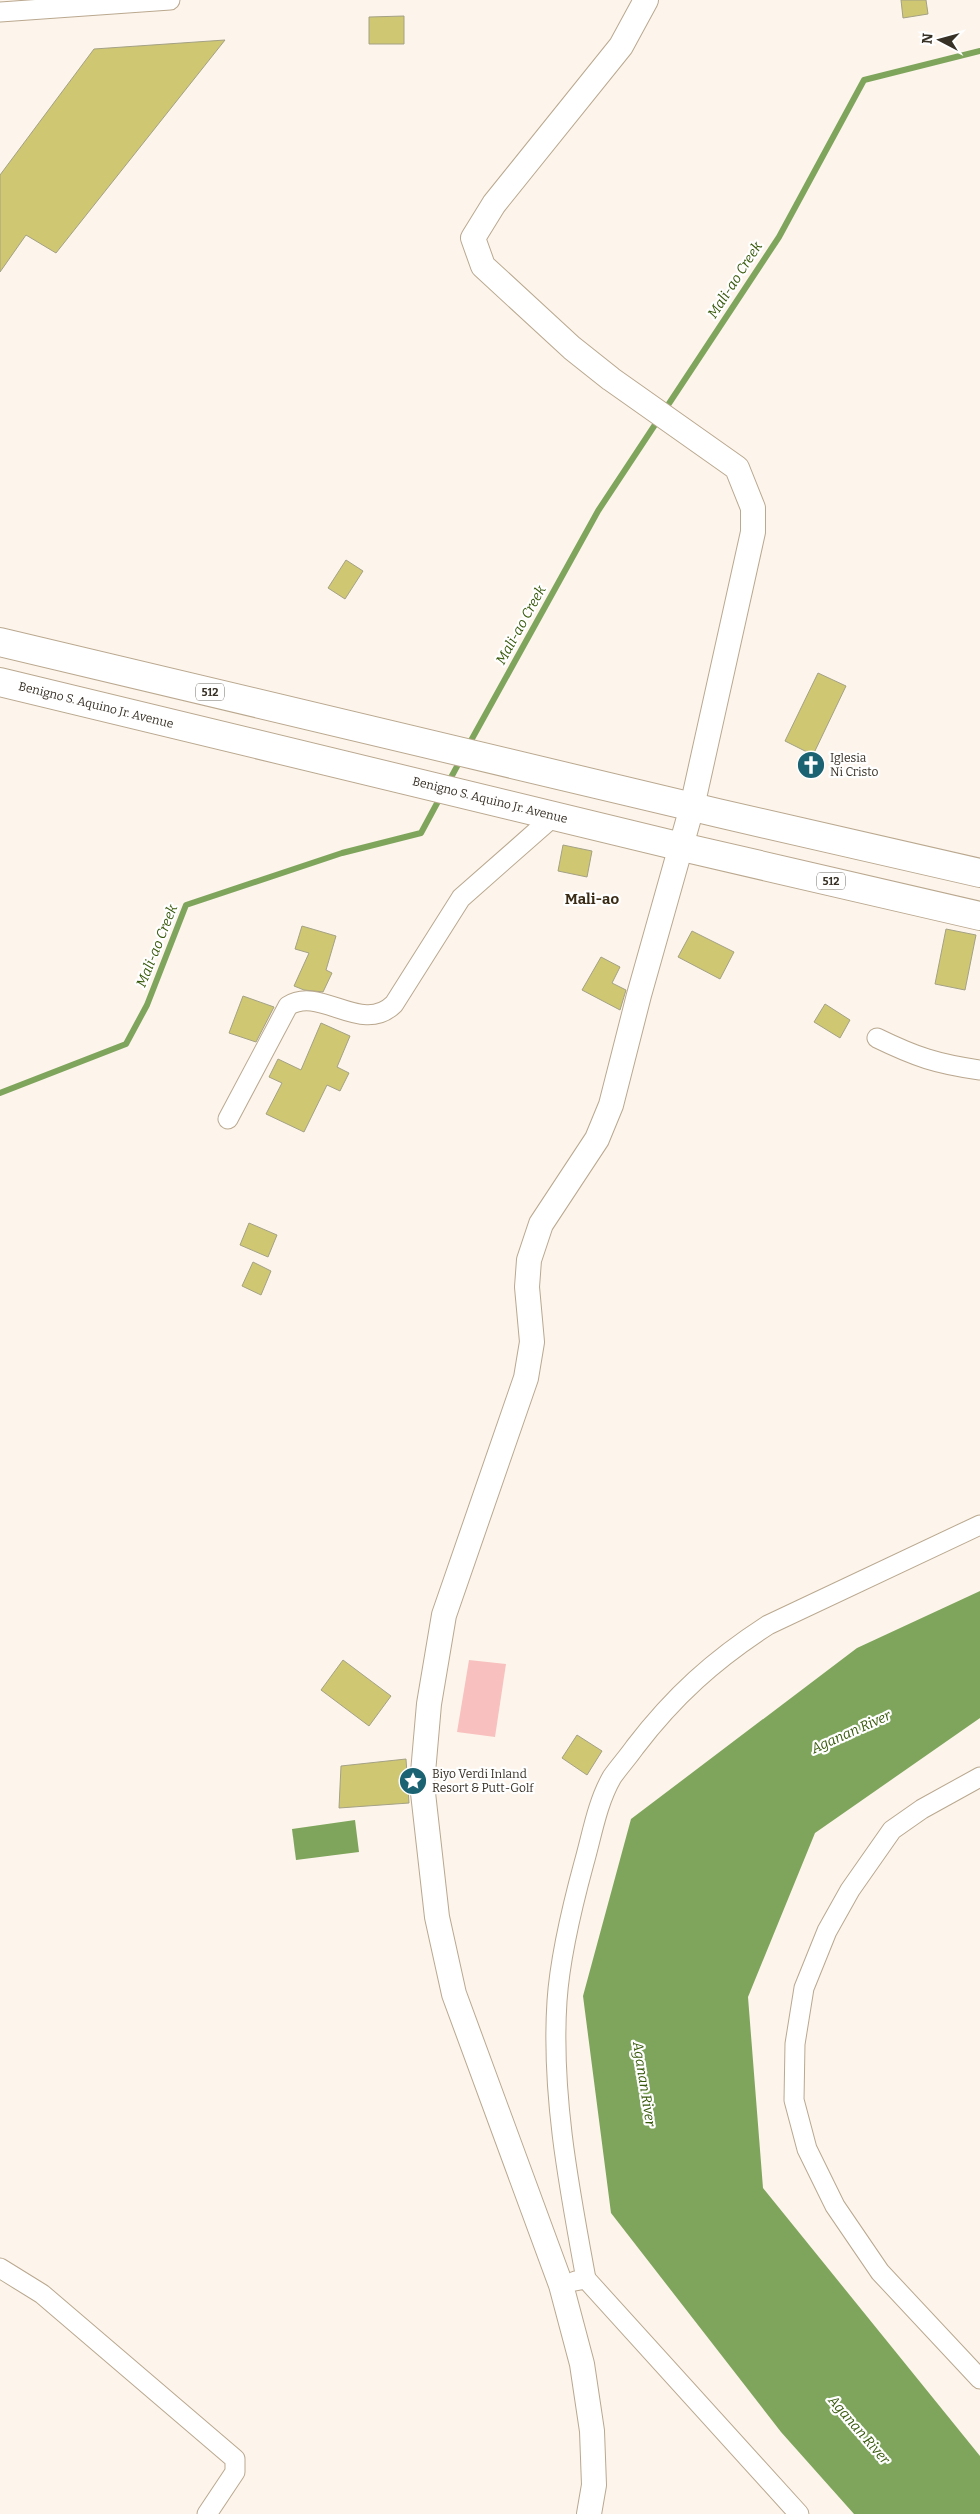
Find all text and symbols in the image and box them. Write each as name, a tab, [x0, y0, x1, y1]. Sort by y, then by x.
north arrow	[915, 15, 965, 65]
text: N	[919, 32, 937, 45]
water label: Mali-ao Creek	[704, 238, 766, 321]
water label: Mali-ao Creek	[492, 582, 550, 667]
street label: Benigno S. Aquino Jr. Avenue	[17, 679, 175, 731]
road number: 512	[196, 684, 224, 700]
church icon: Iglesia Ni Cristo	[796, 750, 826, 780]
place label: Iglesia Ni Cristo	[830, 751, 879, 779]
street label: Benigno S. Aquino Jr. Avenue	[411, 774, 569, 826]
road number: 512	[817, 872, 845, 889]
district label: Mali-ao	[565, 890, 620, 908]
water label: Mali-ao Creek	[133, 902, 181, 990]
water label: Aganan River	[808, 1706, 895, 1758]
place icon: Biyo Verdi Inland Resort & Putt-Golf	[398, 1766, 428, 1796]
place label: Biyo Verdi Inland Resort & Putt-Golf	[432, 1767, 534, 1795]
water label: Aganan River	[629, 2040, 659, 2129]
water label: Aganan River	[824, 2392, 894, 2469]

